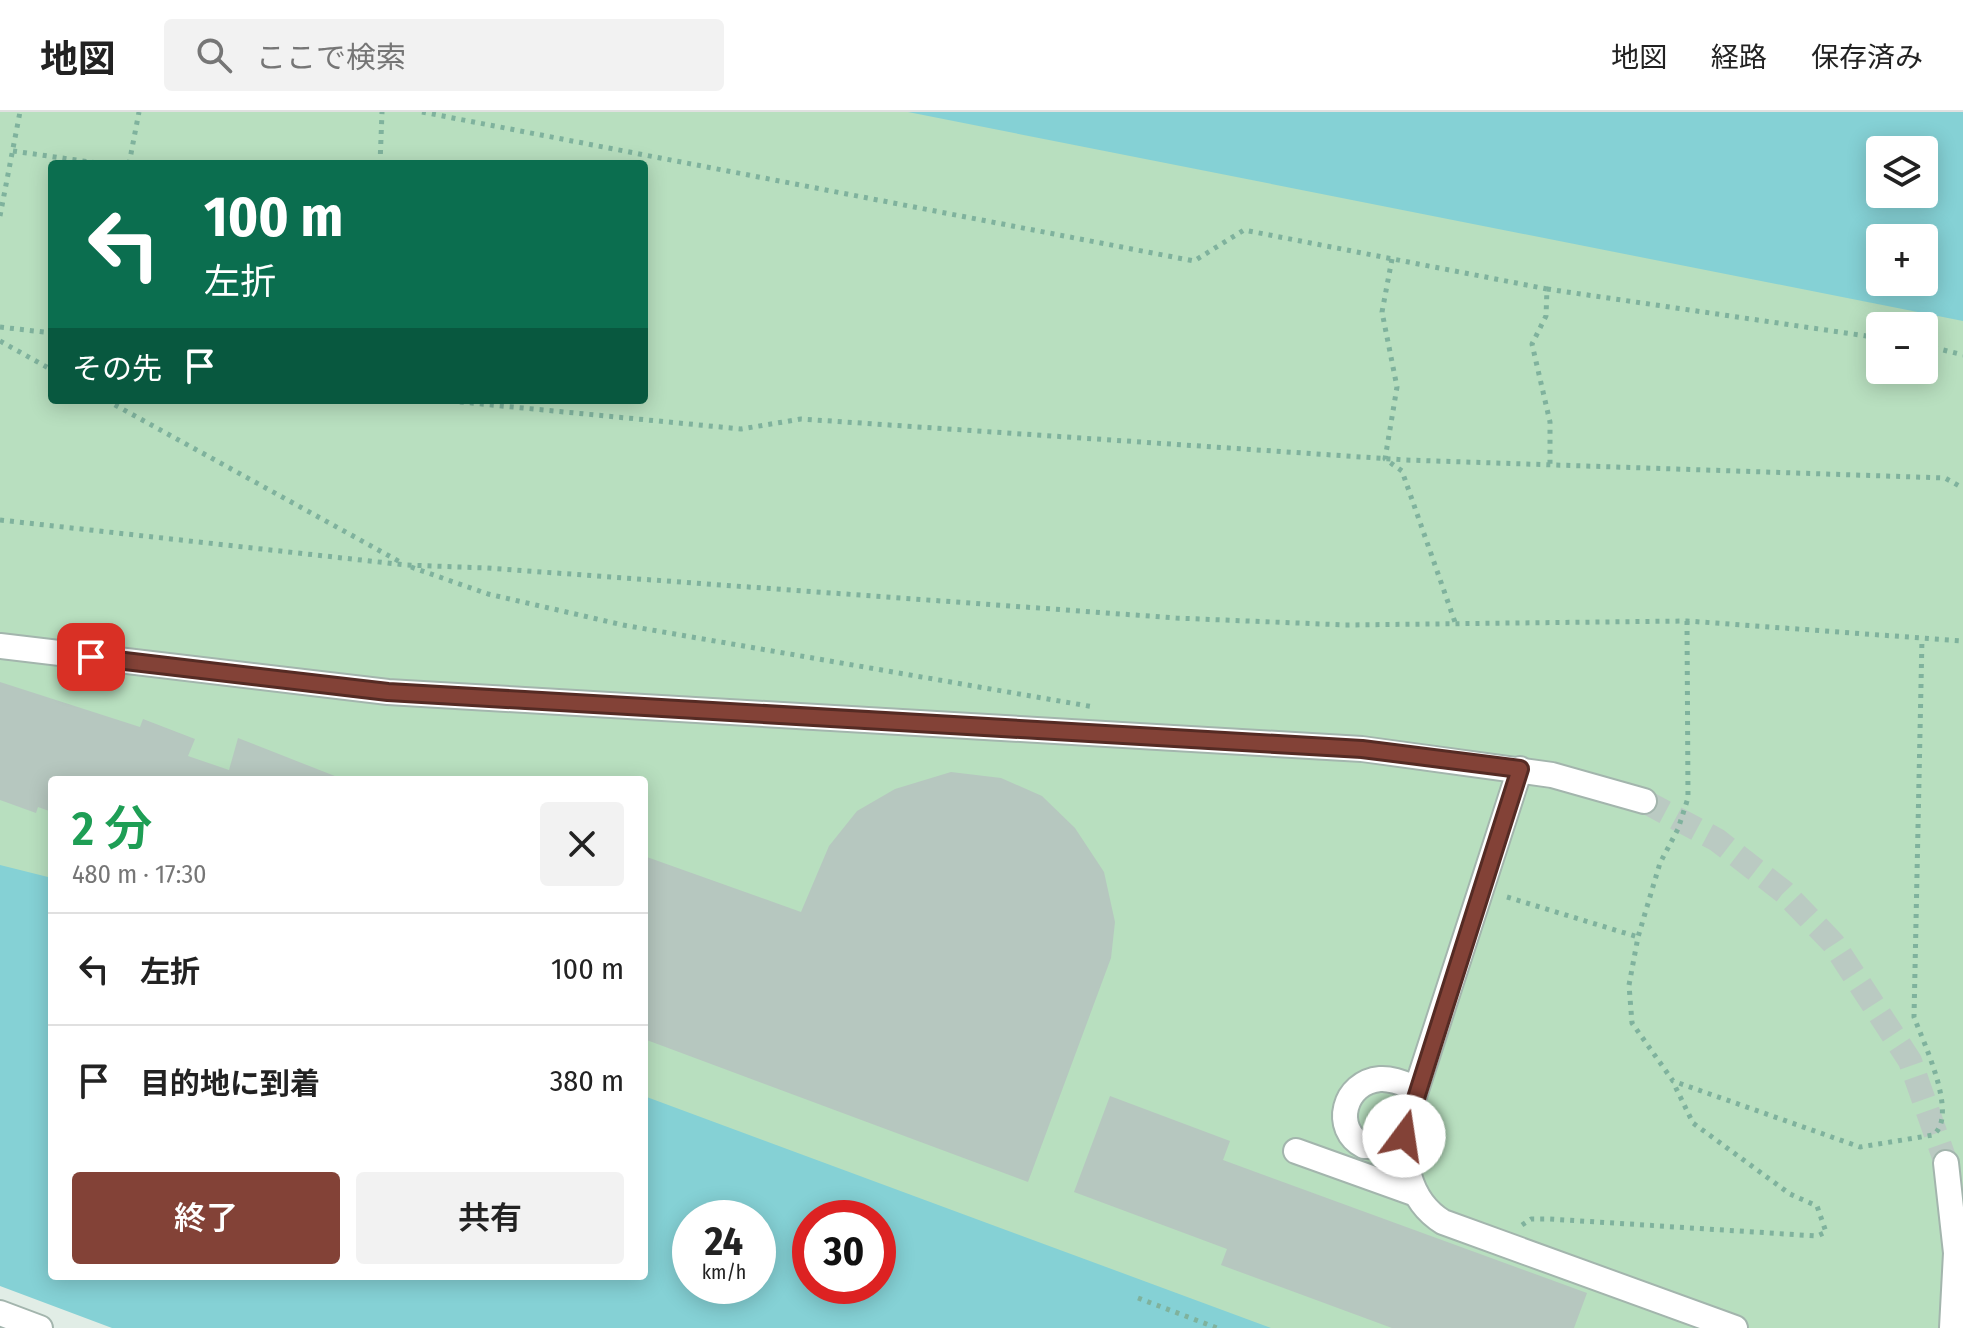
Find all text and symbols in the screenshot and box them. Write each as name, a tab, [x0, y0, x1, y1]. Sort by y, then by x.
search box	[164, 19, 724, 91]
icon: search	[192, 33, 236, 77]
text: 地図	[40, 36, 116, 82]
text: ここで検索	[256, 40, 406, 76]
text: 地図	[1611, 41, 1667, 74]
text: 経路	[1711, 41, 1767, 74]
text: 保存済み	[1811, 41, 1923, 74]
map controls	[1866, 136, 1938, 384]
button: layers	[1866, 136, 1938, 208]
text: 100 m	[204, 184, 343, 251]
icon: left	[72, 192, 176, 296]
button: +	[1866, 224, 1938, 296]
text: 左折	[204, 260, 276, 304]
button: −	[1866, 312, 1938, 384]
icon: arrive	[178, 344, 222, 388]
text: その先	[72, 351, 162, 387]
pin	[57, 623, 125, 691]
icon: arrive	[69, 635, 113, 679]
text: 2 分	[72, 800, 152, 858]
button: close	[540, 802, 624, 886]
text: 480 m · 17:30	[72, 859, 207, 890]
icon: left	[72, 947, 116, 991]
text: 100 m	[551, 951, 624, 987]
text: 左折	[140, 954, 200, 990]
icon: arrive	[72, 1059, 116, 1103]
text: 380 m	[550, 1063, 624, 1099]
text: 目的地に到着	[140, 1066, 320, 1102]
position arrow	[1362, 1094, 1446, 1178]
button: 終了	[72, 1172, 340, 1264]
button: 共有	[356, 1172, 624, 1264]
speed limit sign: 30	[792, 1200, 896, 1304]
text: 24	[705, 1218, 743, 1266]
text: km/h	[702, 1260, 746, 1284]

